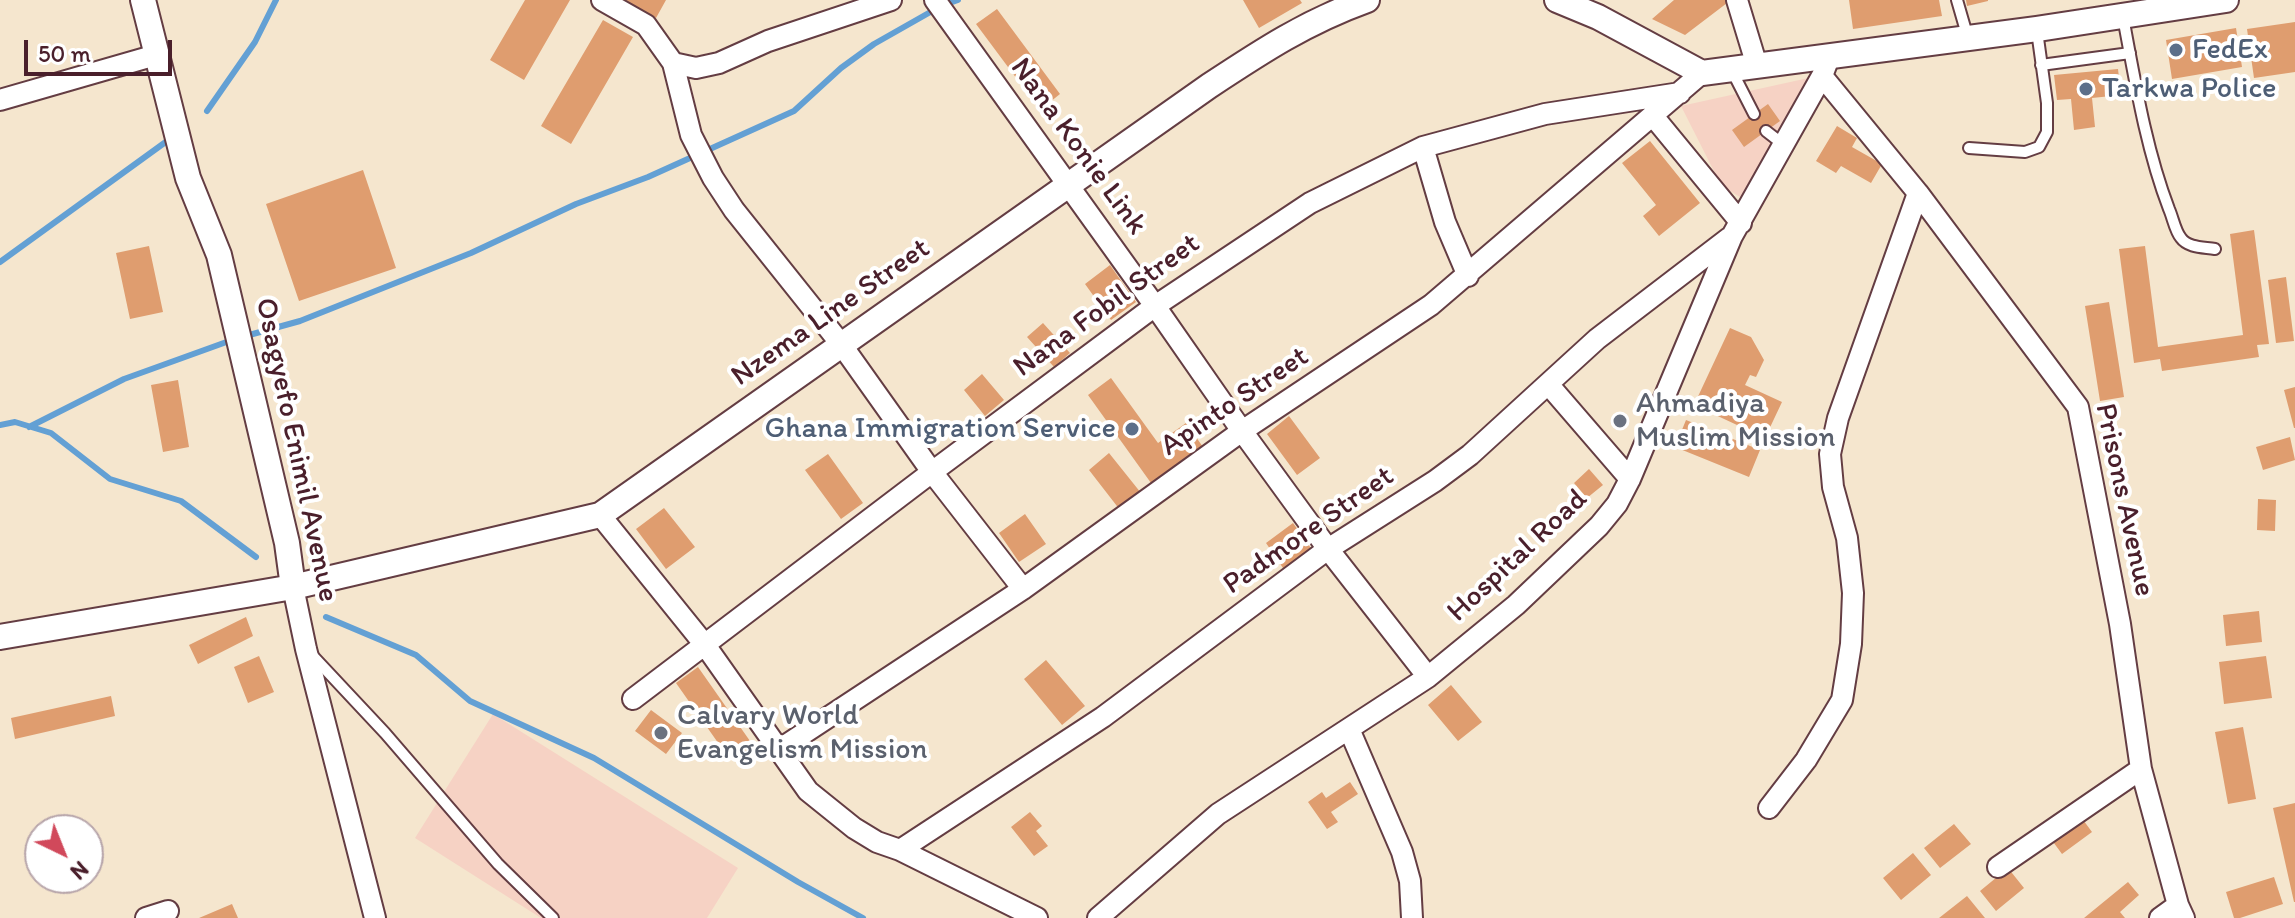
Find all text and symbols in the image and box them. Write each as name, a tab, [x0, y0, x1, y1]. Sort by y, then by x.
scale bar	[28, 24, 176, 74]
place label: FedEx	[2192, 32, 2268, 68]
text: 50 m	[38, 39, 91, 68]
marker: FedEx	[2167, 41, 2185, 59]
street label: Nana Konie Link	[1002, 52, 1154, 242]
place label: Tarkwa Police	[2102, 71, 2277, 107]
marker: Tarkwa Police	[2077, 80, 2095, 98]
street label: Nana Fobil Street	[1007, 226, 1207, 386]
street label: Nzema Line Street	[725, 231, 937, 395]
street label: Osagyefo Enimil Avenue	[246, 295, 346, 605]
street label: Apinto Street	[1154, 339, 1316, 465]
place label: Ahmadiya Muslim Mission	[1636, 386, 1836, 456]
street label: Prisons Avenue	[2086, 400, 2162, 600]
place label: Ghana Immigration Service	[765, 411, 1116, 447]
marker: Ahmadiya Muslim Mission	[1611, 412, 1629, 430]
marker: Ghana Immigration Service	[1123, 420, 1141, 438]
street label: Padmore Street	[1217, 459, 1401, 603]
street label: Hospital Road	[1440, 482, 1596, 630]
place label: Calvary World Evangelism Mission	[677, 698, 928, 768]
marker: Calvary World Evangelism Mission	[652, 724, 670, 742]
north arrow	[24, 814, 104, 894]
text: N	[65, 856, 94, 885]

